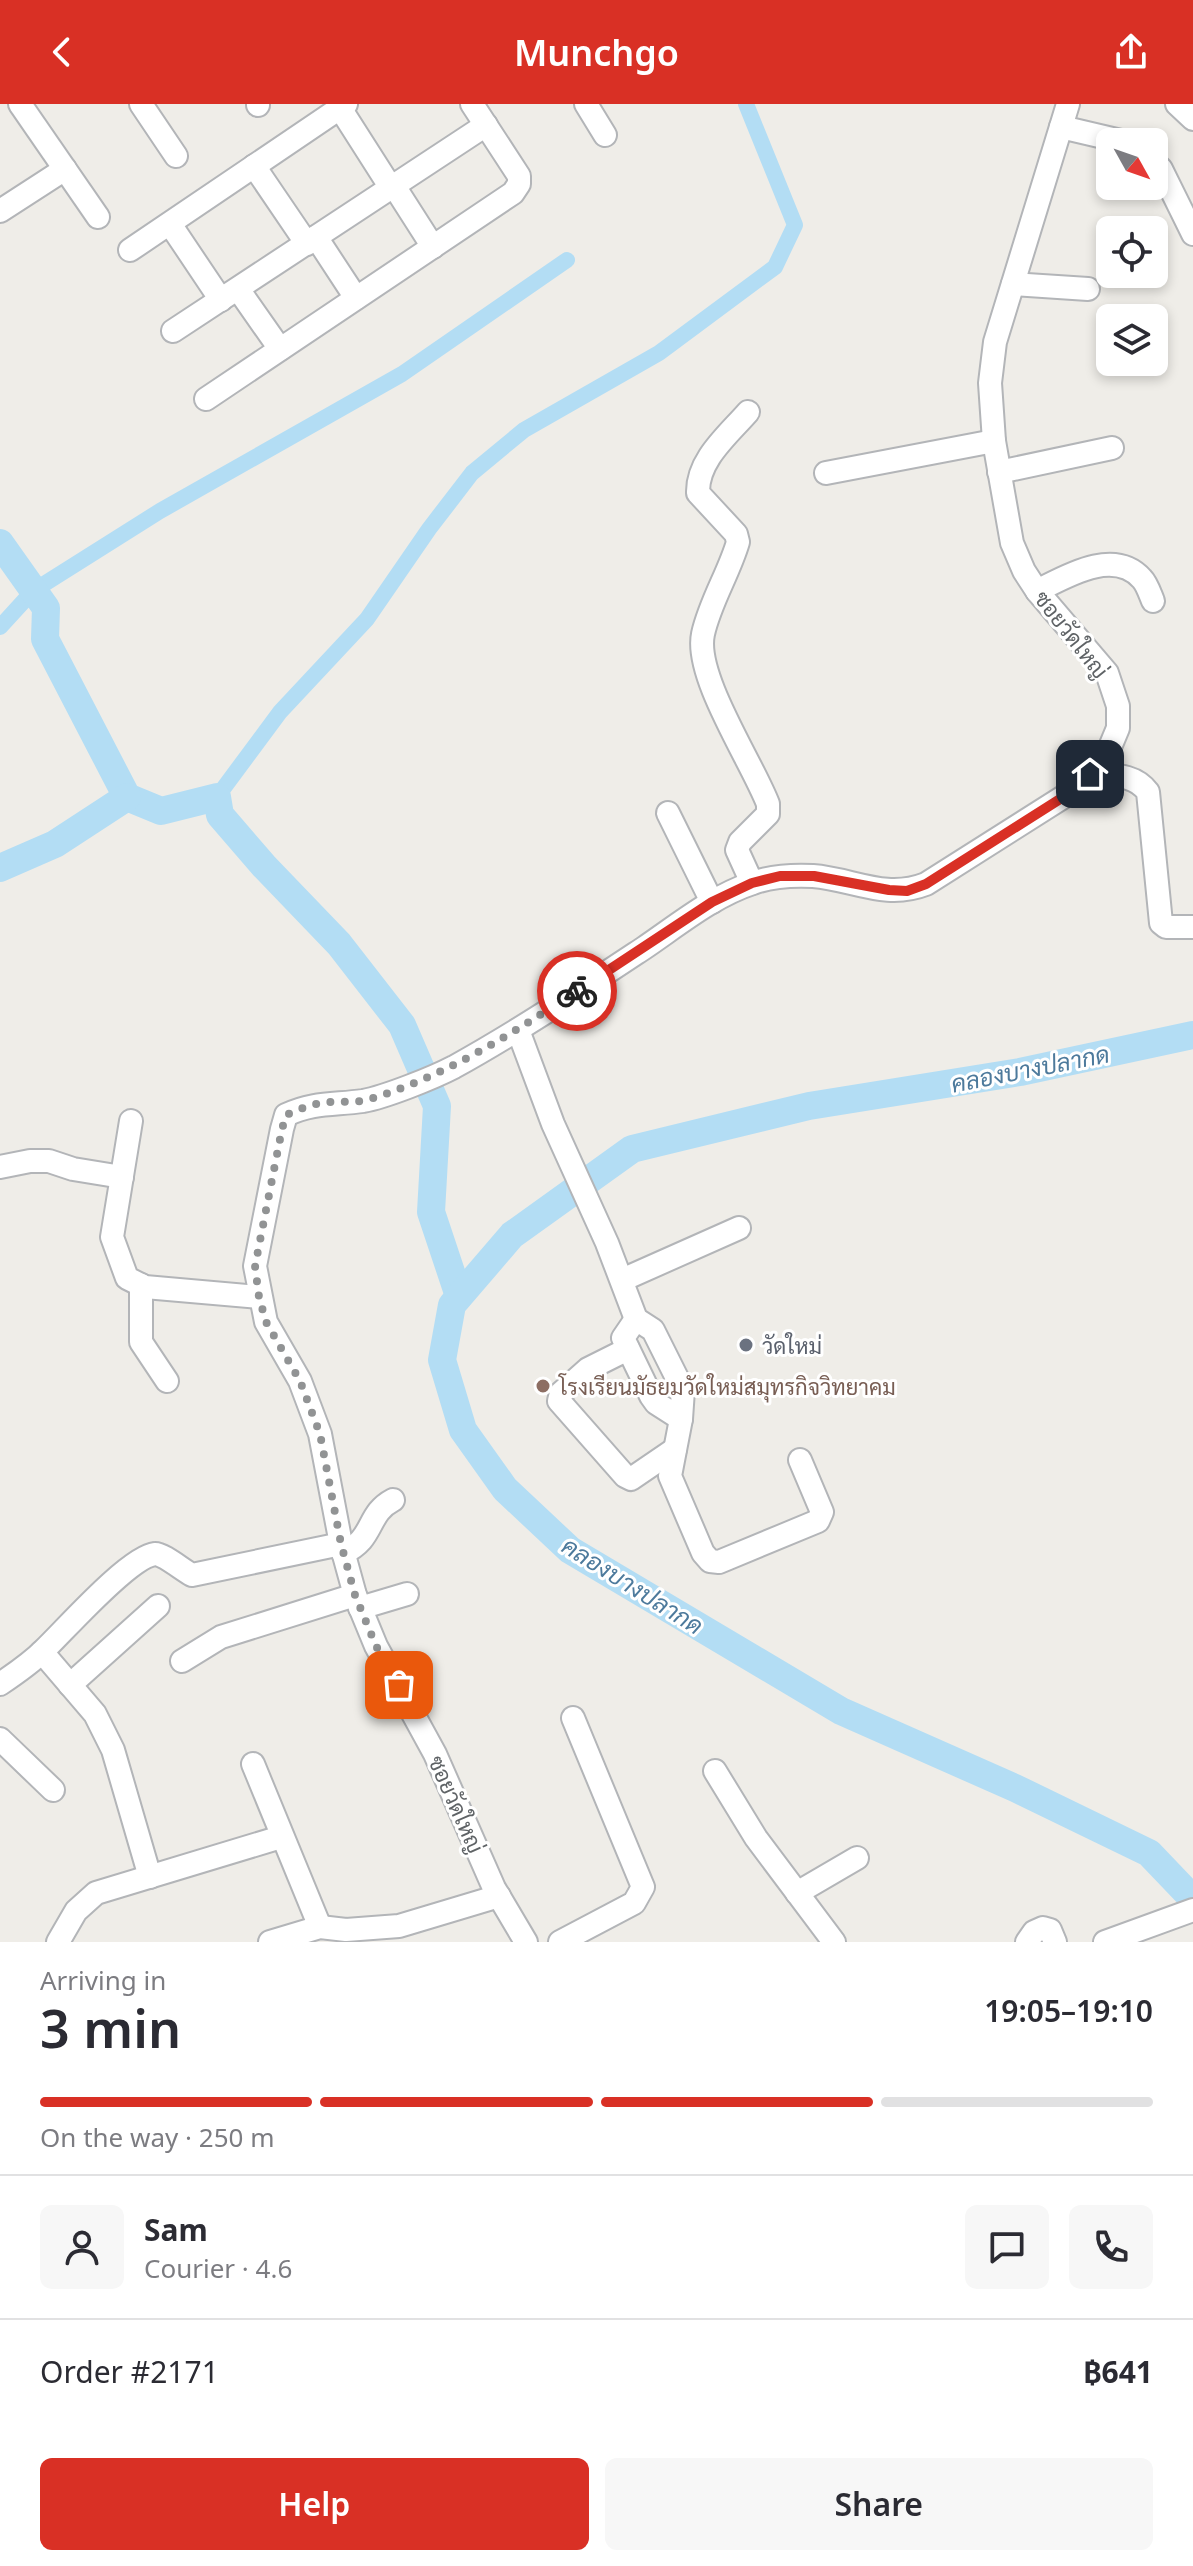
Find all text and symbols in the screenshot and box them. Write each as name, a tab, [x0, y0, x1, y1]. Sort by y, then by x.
text: Munchgo	[514, 28, 679, 77]
icon: back	[40, 30, 84, 74]
icon: share	[1109, 30, 1153, 74]
north arrow	[1096, 128, 1168, 200]
map controls	[1096, 128, 1168, 376]
button: locate	[1096, 216, 1168, 288]
button: layers	[1096, 304, 1168, 376]
street label: ซอยวัดใหญ่	[1028, 584, 1116, 684]
pin	[1056, 740, 1124, 808]
icon: home	[1068, 752, 1112, 796]
courier	[537, 951, 617, 1031]
icon: bike	[555, 969, 599, 1013]
water label: คลองบางปลากด	[948, 1036, 1112, 1100]
place label: วัดใหม่	[762, 1330, 822, 1360]
marker: วัดใหม่	[737, 1336, 755, 1354]
place label: โรงเรียนมัธยมวัดใหม่สมุทรกิจวิทยาคม	[558, 1371, 896, 1403]
marker: โรงเรียนมัธยมวัดใหม่สมุทรกิจวิทยาคม	[534, 1377, 552, 1395]
water label: คลองบางปลากด	[556, 1528, 710, 1642]
pin	[365, 1651, 433, 1719]
icon: bag	[377, 1663, 421, 1707]
street label: ซอยวัดใหญ่	[422, 1750, 492, 1858]
text: Arriving in	[40, 1962, 166, 1998]
text: 19:05–19:10	[984, 1990, 1153, 2031]
text: 3 min	[40, 1992, 181, 2063]
text: On the way · 250 m	[40, 2119, 274, 2155]
button: person	[40, 2205, 124, 2289]
button: chat	[965, 2205, 1049, 2289]
button: phone	[1069, 2205, 1153, 2289]
text: Sam	[144, 2209, 208, 2250]
text: Courier · 4.6	[144, 2250, 292, 2286]
text: Order #2171	[40, 2351, 219, 2392]
text: ฿641	[1083, 2351, 1153, 2392]
button: Help	[40, 2458, 589, 2550]
button: Share	[605, 2458, 1153, 2550]

